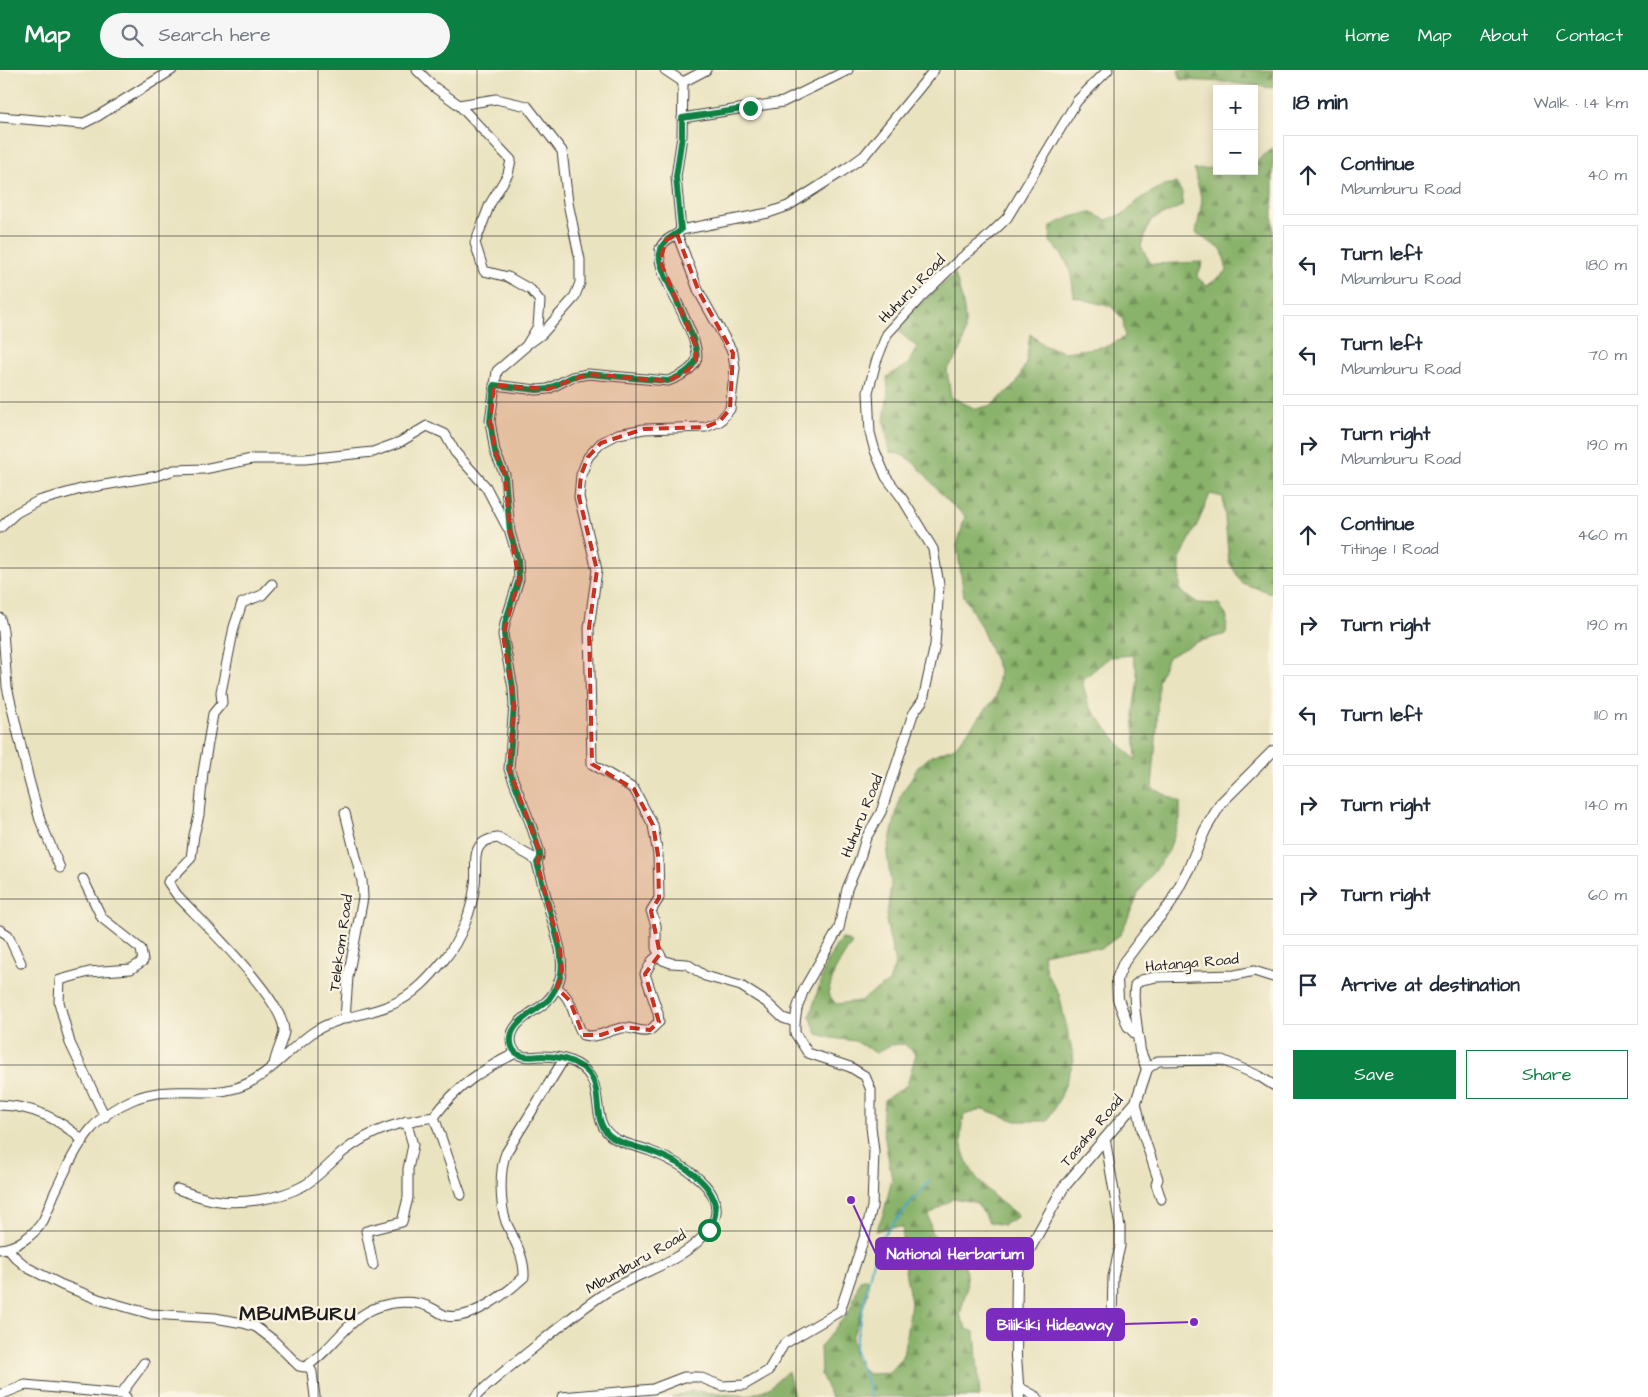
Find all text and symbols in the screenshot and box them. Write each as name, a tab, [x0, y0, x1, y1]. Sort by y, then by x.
search box	[100, 13, 450, 58]
text: Map	[25, 18, 70, 52]
icon: search	[118, 21, 146, 49]
text: Search here	[158, 22, 271, 49]
text: Home	[1345, 23, 1390, 48]
text: Map	[1418, 23, 1452, 48]
text: About	[1480, 23, 1528, 48]
text: Contact	[1556, 23, 1623, 48]
map controls	[1213, 85, 1258, 175]
button: +	[1213, 85, 1258, 130]
text: 18 min	[1293, 88, 1348, 117]
text: Walk · 1.4 km	[1534, 92, 1628, 114]
route end	[739, 97, 762, 120]
button: −	[1213, 130, 1258, 175]
text: Continue	[1341, 151, 1415, 178]
icon: ahead	[1294, 161, 1322, 189]
text: 40 m	[1587, 164, 1627, 186]
text: Mbumburu Road	[1341, 178, 1461, 200]
text: Turn left	[1341, 241, 1422, 268]
street label: Huhuru Road	[874, 250, 950, 328]
icon: left	[1294, 251, 1322, 279]
text: 180 m	[1586, 254, 1627, 276]
text: Mbumburu Road	[1341, 268, 1461, 290]
text: Turn left	[1341, 331, 1422, 358]
icon: left	[1294, 341, 1322, 369]
text: 70 m	[1588, 344, 1627, 366]
text: Mbumburu Road	[1341, 358, 1461, 380]
text: Turn right	[1341, 421, 1430, 448]
icon: right	[1294, 431, 1322, 459]
text: 190 m	[1587, 434, 1627, 456]
text: Mbumburu Road	[1341, 448, 1461, 470]
text: Continue	[1341, 511, 1415, 538]
icon: ahead	[1294, 521, 1322, 549]
text: 460 m	[1577, 524, 1627, 546]
text: Titinge 1 Road	[1341, 538, 1439, 560]
icon: right	[1294, 611, 1322, 639]
text: Turn right	[1341, 612, 1430, 639]
text: 190 m	[1587, 614, 1627, 636]
icon: left	[1294, 701, 1322, 729]
text: Turn left	[1341, 702, 1422, 729]
text: 110 m	[1594, 704, 1627, 726]
street label: Huhuru Road	[836, 771, 888, 861]
icon: right	[1294, 791, 1322, 819]
text: Turn right	[1341, 792, 1430, 819]
text: 140 m	[1585, 794, 1627, 816]
icon: right	[1294, 881, 1322, 909]
text: Turn right	[1341, 882, 1430, 909]
text: 60 m	[1588, 884, 1627, 906]
street label: Telekom Road	[324, 893, 358, 993]
street label: Hatanga Road	[1144, 948, 1240, 979]
icon: arrive	[1294, 971, 1322, 999]
text: Arrive at destination	[1341, 972, 1520, 999]
button: Save	[1293, 1050, 1456, 1099]
button: Share	[1466, 1050, 1628, 1099]
street label: Tasahe Road	[1056, 1090, 1129, 1172]
route start	[698, 1219, 721, 1242]
street label: Mbumburu Road	[582, 1225, 690, 1299]
callout: National Herbarium	[876, 1238, 1033, 1269]
text: National Herbarium	[886, 1243, 1024, 1265]
district label: MBUMBURU	[239, 1300, 357, 1328]
callout: Bilikiki Hideaway	[987, 1309, 1124, 1340]
text: Bilikiki Hideaway	[997, 1314, 1114, 1337]

